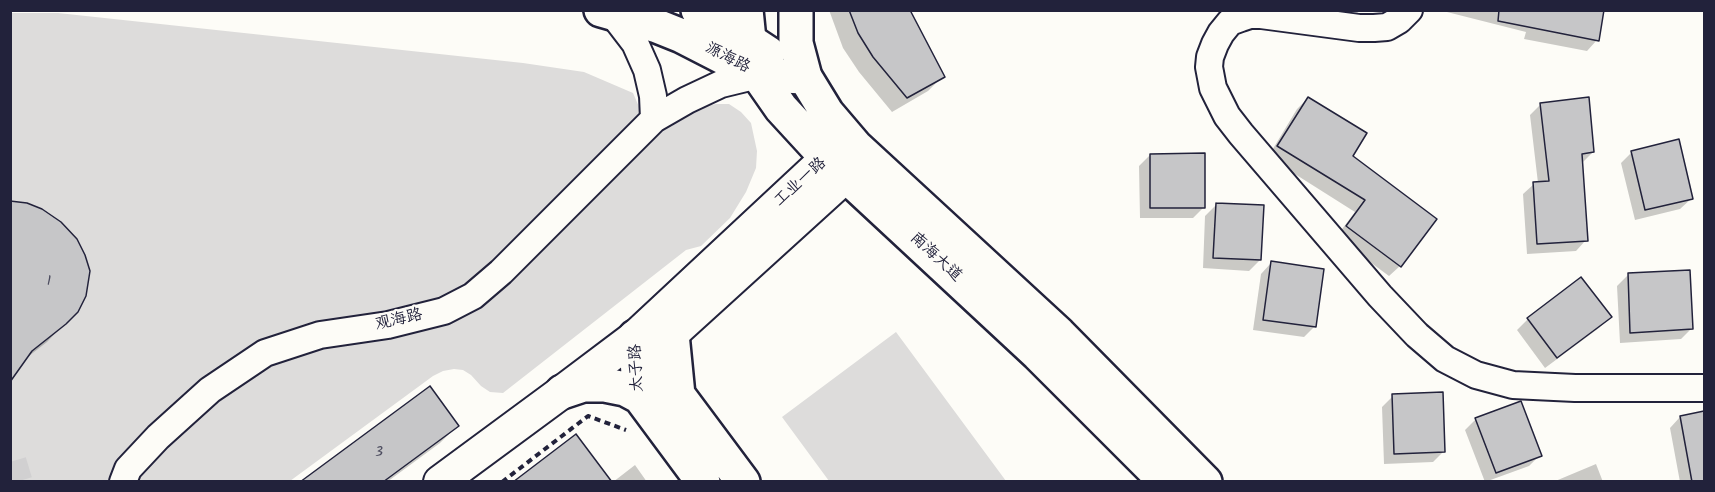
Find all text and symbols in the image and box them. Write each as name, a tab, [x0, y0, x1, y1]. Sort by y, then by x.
street label: 源海路	[701, 40, 753, 78]
street label: 工业一路	[771, 154, 831, 212]
street label: 南海大道	[905, 229, 965, 287]
house number: 1	[47, 275, 51, 291]
street label: 观海路	[373, 306, 425, 336]
street label: 太子路	[627, 344, 649, 392]
house number: 3	[375, 446, 383, 462]

